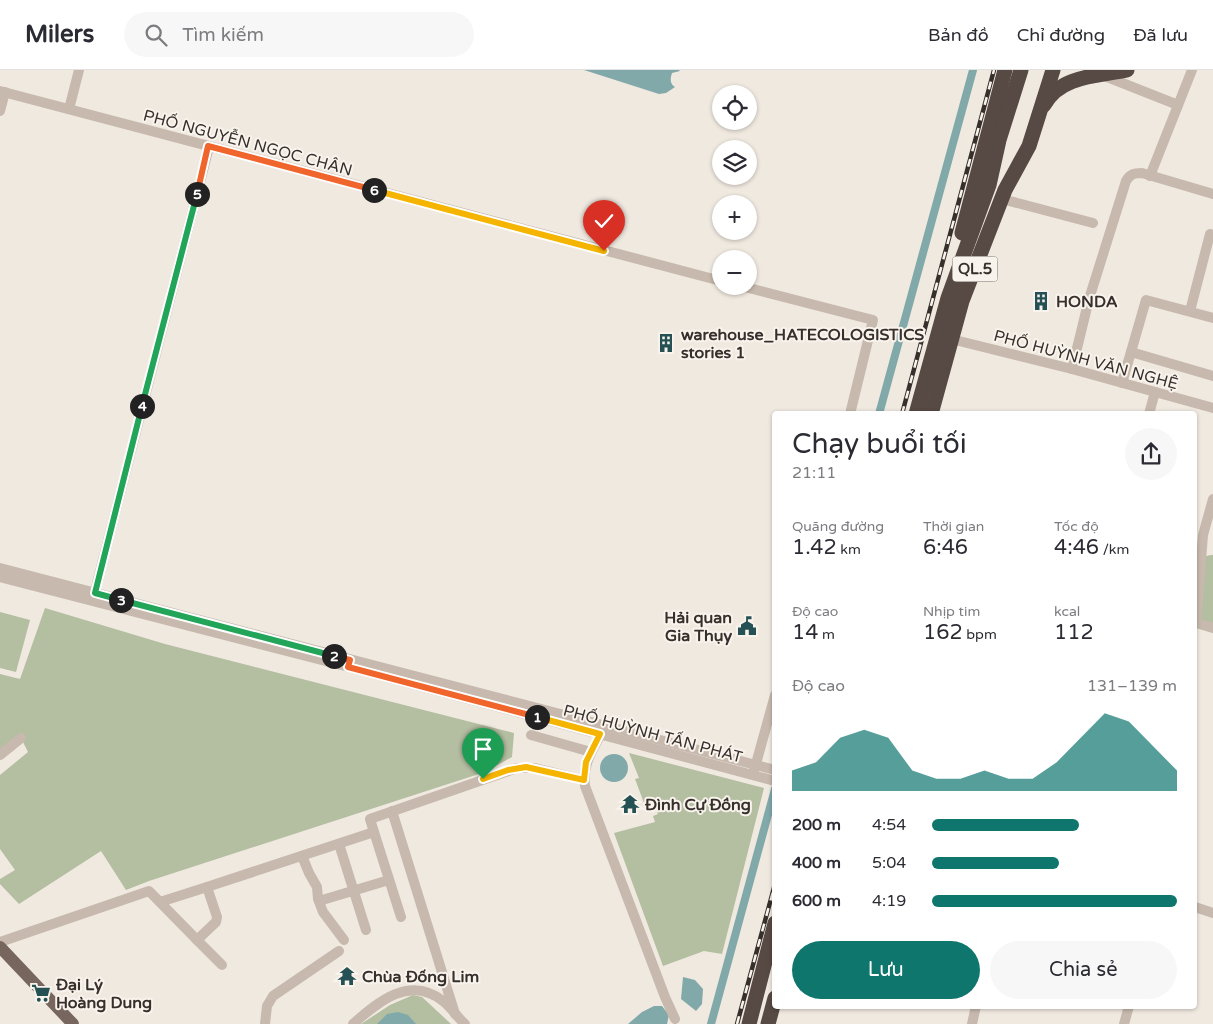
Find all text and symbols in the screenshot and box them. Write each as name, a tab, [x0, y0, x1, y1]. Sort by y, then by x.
search box	[124, 12, 474, 57]
text: Milers	[25, 20, 94, 49]
icon: search	[142, 21, 170, 49]
text: Tìm kiếm	[182, 24, 264, 46]
text: Bản đồ	[928, 24, 989, 46]
text: Chỉ đường	[1017, 24, 1105, 46]
text: Đã lưu	[1133, 24, 1188, 46]
map controls	[712, 85, 757, 295]
button: locate	[712, 85, 757, 130]
street label: PHỐ NGUYỄN NGỌC CHÂN	[141, 105, 355, 181]
button: layers	[712, 140, 757, 185]
pin: 6	[362, 178, 386, 202]
pin: 5	[184, 182, 210, 206]
text: 6	[370, 182, 379, 199]
text: 5	[193, 186, 202, 203]
button: +	[712, 195, 757, 240]
pin	[583, 200, 625, 251]
icon: check	[590, 207, 618, 235]
button: −	[712, 250, 757, 295]
road number: QL.5	[952, 256, 998, 282]
building icon: HONDA	[1030, 290, 1052, 312]
place label: HONDA	[1056, 292, 1118, 312]
place label: warehouse_HATECOLOGISTICS stories 1	[681, 325, 924, 363]
street label: PHỐ HUỲNH VĂN NGHỆ	[991, 326, 1180, 394]
building icon: warehouse_HATECOLOGISTICS stories 1	[655, 332, 677, 354]
pin: 4	[130, 394, 154, 418]
text: 4	[138, 398, 147, 415]
text: Chạy buổi tối	[792, 427, 967, 461]
button: share	[1125, 428, 1177, 480]
text: 21:11	[792, 463, 836, 483]
text: Quãng đường	[792, 518, 884, 535]
text: Thời gian	[923, 518, 984, 535]
text: Tốc độ	[1054, 518, 1099, 535]
text: 1.42	[792, 535, 837, 560]
text: 6:46	[923, 535, 968, 560]
text: 4:46	[1054, 535, 1099, 560]
text: km	[837, 541, 861, 558]
text: /km	[1099, 541, 1129, 558]
pin: 3	[108, 588, 134, 612]
text: 3	[117, 592, 126, 609]
text: Độ cao	[792, 603, 838, 620]
text: Nhịp tim	[923, 603, 980, 620]
text: kcal	[1054, 603, 1080, 620]
place label: Hải quan Gia Thụy	[664, 608, 732, 646]
public building icon: Hải quan Gia Thụy	[736, 615, 758, 637]
text: 14	[792, 620, 818, 645]
text: 162	[923, 620, 963, 645]
text: 112	[1054, 620, 1094, 645]
text: m	[818, 626, 835, 643]
text: bpm	[963, 626, 997, 643]
pin: 2	[322, 644, 346, 668]
text: 2	[330, 648, 339, 665]
text: Độ cao	[792, 676, 845, 696]
text: 131–139 m	[1087, 676, 1177, 696]
street label: PHỐ HUỲNH TẤN PHÁT	[561, 700, 745, 768]
pin: 1	[524, 704, 550, 730]
text: 1	[533, 709, 542, 726]
pin	[462, 728, 504, 779]
icon: arrive	[469, 735, 497, 763]
temple icon: Đình Cự Đồng	[619, 793, 641, 815]
place label: Đình Cự Đồng	[644, 795, 751, 815]
text: 200 m	[792, 815, 841, 835]
text: 4:54	[872, 815, 906, 835]
text: 400 m	[792, 853, 841, 873]
text: 5:04	[872, 853, 906, 873]
text: 600 m	[792, 891, 841, 911]
text: 4:19	[872, 891, 906, 911]
button: Lưu	[792, 941, 980, 999]
button: Chia sẻ	[990, 941, 1177, 999]
temple icon: Chùa Đống Lim	[336, 965, 358, 987]
place label: Chùa Đống Lim	[362, 967, 479, 987]
place label: Đại Lý Hoàng Dung	[55, 975, 152, 1013]
supermarket icon: Đại Lý Hoàng Dung	[30, 982, 52, 1004]

